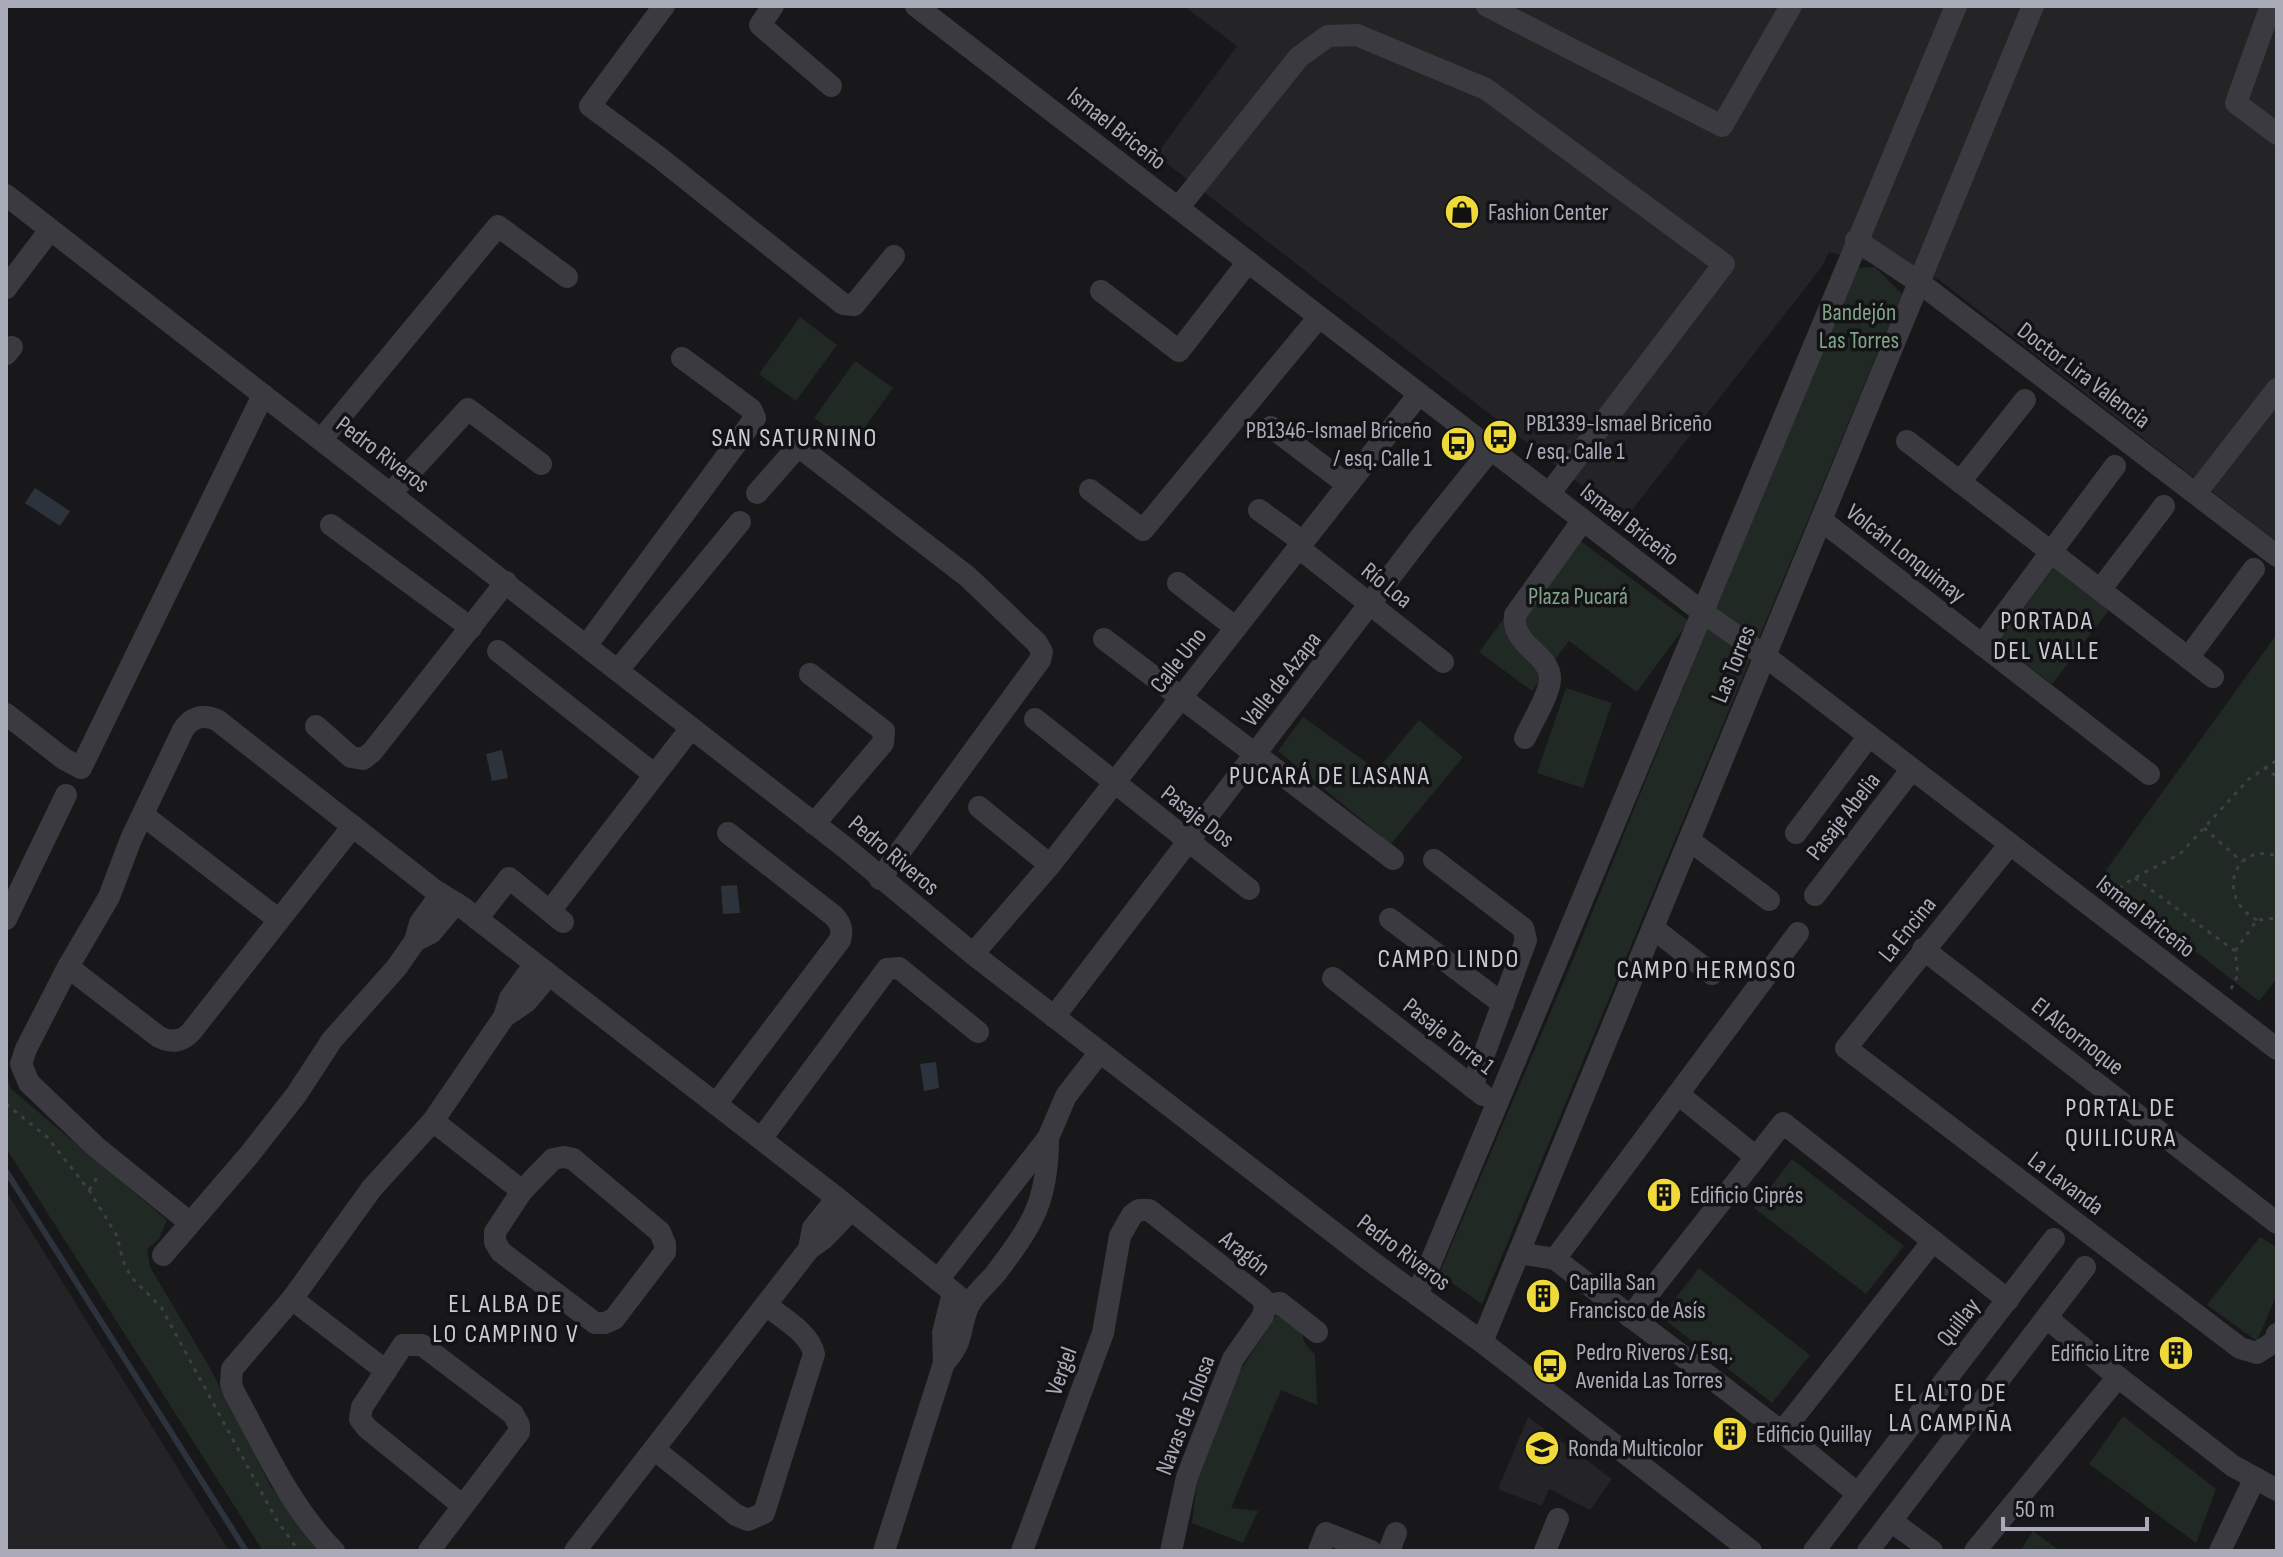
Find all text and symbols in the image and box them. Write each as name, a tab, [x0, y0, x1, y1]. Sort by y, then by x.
street label: Ismael Briceño	[1061, 81, 1172, 176]
shop icon: Fashion Center	[1443, 193, 1481, 231]
place label: Fashion Center	[1488, 198, 1609, 227]
park label: Bandejón Las Torres	[1819, 298, 1899, 355]
street label: Doctor Lira Valencia	[2012, 316, 2156, 435]
place label: PB1339-Ismael Briceño / esq. Calle 1	[1526, 409, 1712, 466]
street label: Pedro Riveros	[330, 410, 435, 499]
place label: PB1346-Ismael Briceño / esq. Calle 1	[1246, 416, 1433, 473]
bus stop icon: PB1339-Ismael Briceño / esq. Calle 1	[1481, 418, 1519, 456]
district label: SAN SATURNINO	[712, 423, 878, 454]
bus stop icon: PB1346-Ismael Briceño / esq. Calle 1	[1439, 425, 1477, 463]
street label: Ismael Briceño	[1574, 477, 1685, 572]
street label: Volcán Lonquimay	[1840, 498, 1971, 609]
street label: Río Loa	[1355, 556, 1418, 615]
park label: Plaza Pucará	[1528, 582, 1628, 611]
district label: PORTADA DEL VALLE	[1993, 606, 2101, 667]
street label: Calle Uno	[1144, 622, 1213, 699]
street label: Las Torres	[1705, 622, 1762, 707]
street label: Valle de Azapa	[1235, 626, 1327, 733]
district label: PUCARÁ DE LASANA	[1229, 761, 1431, 792]
street label: Pasaje Abelia	[1800, 767, 1887, 866]
street label: Pasaje Dos	[1155, 779, 1240, 854]
street label: Pedro Riveros	[842, 809, 945, 902]
street label: Ismael Briceño	[2090, 869, 2201, 964]
street label: La Encina	[1872, 891, 1942, 968]
district label: CAMPO LINDO	[1378, 944, 1520, 975]
district label: CAMPO HERMOSO	[1616, 955, 1798, 986]
street label: El Alcornoque	[2026, 991, 2130, 1082]
street label: Pasaje Torre 1	[1397, 992, 1501, 1081]
district label: PORTAL DE QUILICURA	[2065, 1093, 2177, 1154]
street label: La Lavanda	[2022, 1145, 2109, 1221]
building icon: Edificio Ciprés	[1645, 1176, 1683, 1214]
place label: Edificio Ciprés	[1690, 1181, 1803, 1210]
street label: Pedro Riveros	[1351, 1208, 1456, 1297]
street label: Aragón	[1213, 1224, 1276, 1282]
place label: Capilla San Francisco de Asís	[1569, 1268, 1706, 1325]
building icon: Capilla San Francisco de Asís	[1524, 1277, 1562, 1315]
district label: EL ALBA DE LO CAMPINO V	[432, 1289, 580, 1350]
street label: Quillay	[1930, 1292, 1986, 1352]
building icon: Edificio Litre	[2157, 1334, 2195, 1372]
place label: Pedro Riveros / Esq. Avenida Las Torres	[1575, 1338, 1733, 1395]
place label: Edificio Litre	[2051, 1339, 2150, 1368]
street label: Vergel	[1039, 1343, 1084, 1399]
bus stop icon: Pedro Riveros / Esq. Avenida Las Torres	[1531, 1347, 1569, 1385]
street label: Navas de Tolosa	[1149, 1351, 1222, 1479]
district label: EL ALTO DE LA CAMPIÑA	[1889, 1378, 2013, 1439]
building icon: Edificio Quillay	[1711, 1415, 1749, 1453]
place label: Edificio Quillay	[1756, 1420, 1872, 1449]
school or university icon: Ronda Multicolor	[1523, 1429, 1561, 1467]
place label: Ronda Multicolor	[1568, 1434, 1704, 1463]
scale bar	[2003, 1481, 2147, 1531]
text: 50 m	[2015, 1495, 2055, 1524]

